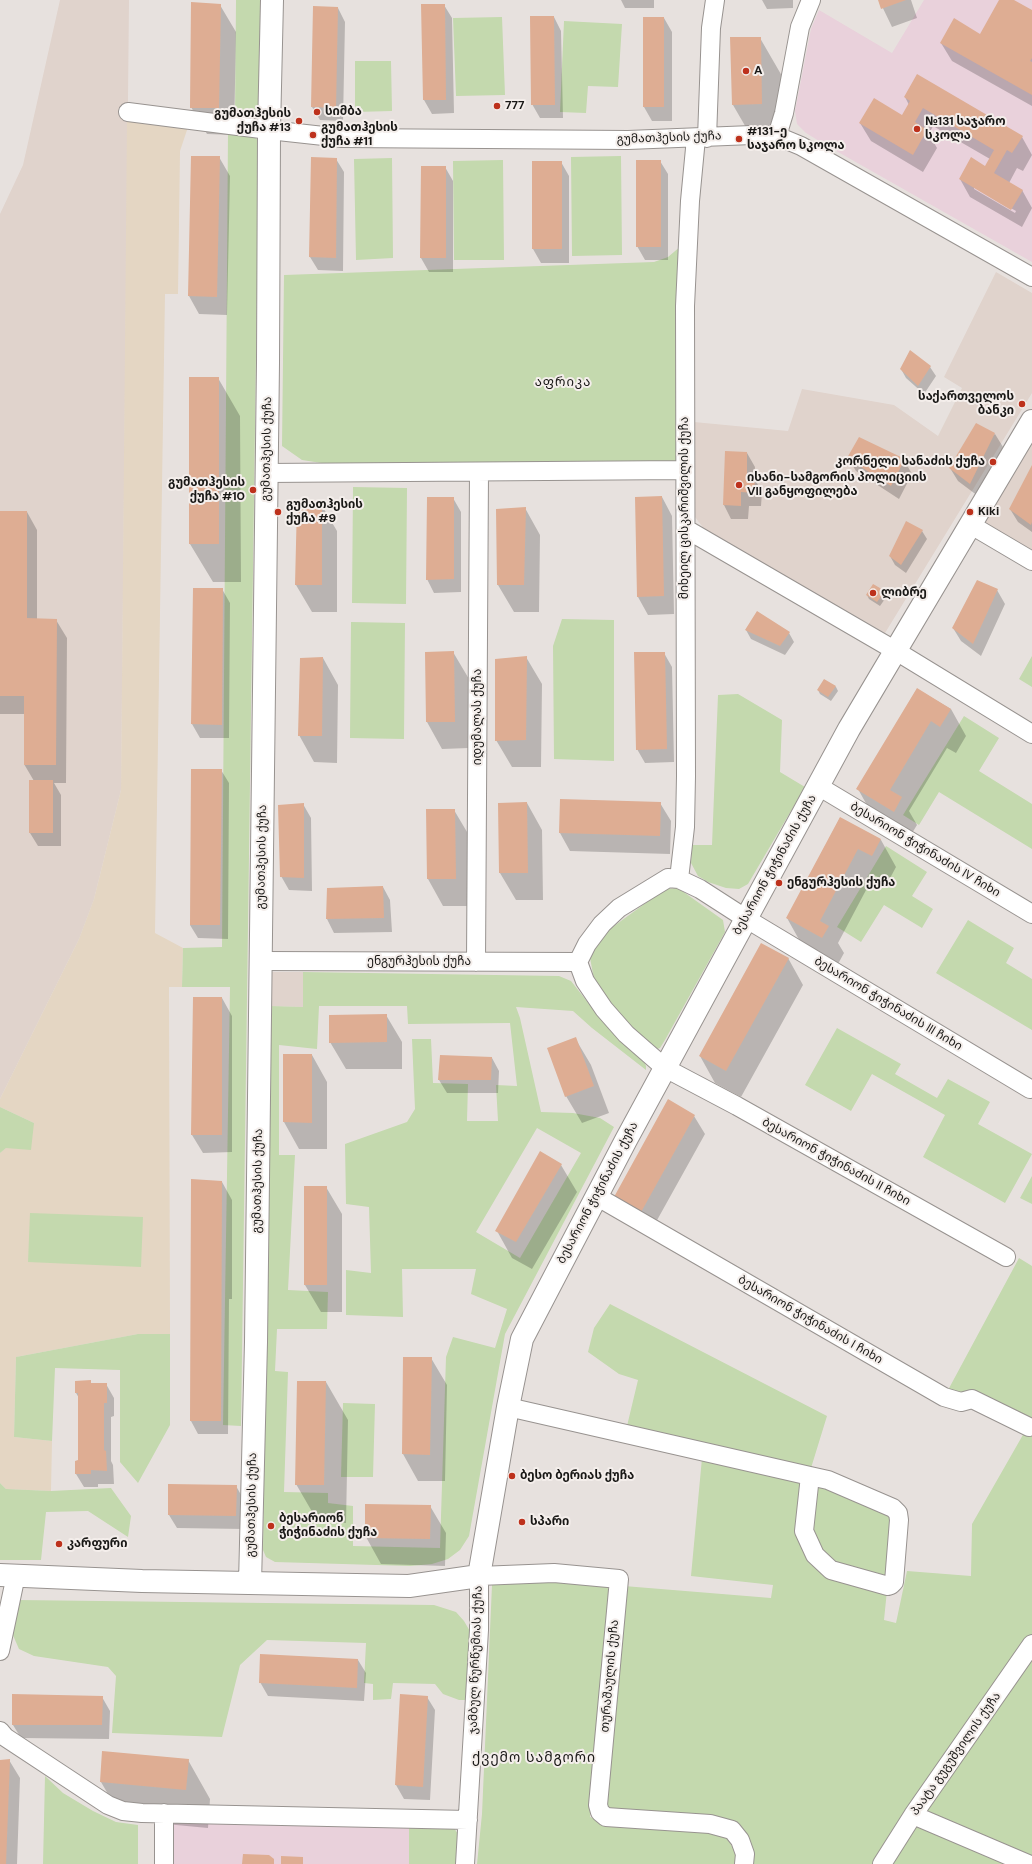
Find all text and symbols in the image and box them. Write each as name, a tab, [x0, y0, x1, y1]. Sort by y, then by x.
place label: A	[754, 64, 763, 78]
marker: A	[741, 66, 751, 76]
place label: 777	[505, 99, 524, 113]
marker: 777	[492, 101, 502, 111]
place label: სიმბა	[325, 105, 362, 119]
place label: გუმათჰესის ქუჩა #13	[214, 107, 291, 135]
marker: სიმბა	[312, 107, 322, 117]
place label: №131 საჯარო სკოლა	[925, 115, 1005, 143]
marker: გუმათჰესის ქუჩა #13	[294, 116, 304, 126]
place label: გუმათჰესის ქუჩა #11	[321, 121, 398, 149]
marker: №131 საჯარო სკოლა	[912, 124, 922, 134]
place label: #131-ე საჯარო სკოლა	[747, 125, 845, 153]
street label: გუმათჰესის ქუჩა	[616, 129, 722, 147]
marker: გუმათჰესის ქუჩა #11	[308, 130, 318, 140]
marker: #131-ე საჯარო სკოლა	[734, 134, 744, 144]
district label: აფრიკა	[535, 375, 591, 391]
place label: საქართველოს ბანკი	[918, 390, 1014, 418]
street label: გუმათჰესის ქუჩა	[259, 396, 275, 502]
marker: საქართველოს ბანკი	[1017, 399, 1027, 409]
street label: მიხეილ ცისკარიშვილის ქუჩა	[678, 417, 692, 599]
place label: კორნელი სანაძის ქუჩა	[835, 455, 985, 469]
marker: კორნელი სანაძის ქუჩა	[988, 457, 998, 467]
place label: ისანი-სამგორის პოლიციის VII განყოფილება	[747, 471, 927, 499]
place label: გუმათჰესის ქუჩა #10	[168, 476, 245, 504]
marker: ისანი-სამგორის პოლიციის VII განყოფილება	[734, 480, 744, 490]
marker: გუმათჰესის ქუჩა #10	[248, 485, 258, 495]
place label: გუმათჰესის ქუჩა #9	[286, 498, 363, 526]
place label: Kiki	[978, 505, 999, 519]
marker: გუმათჰესის ქუჩა #9	[273, 507, 283, 517]
marker: Kiki	[965, 507, 975, 517]
place label: ლიბრე	[881, 586, 927, 600]
marker: ლიბრე	[868, 588, 878, 598]
street label: იდუმალას ქუჩა	[471, 669, 485, 765]
street label: ბესარიონ ჭიჭინაძის ქუჩა	[730, 792, 820, 938]
street label: ბესარიონ ჭიჭინაძის IV ჩიხი	[847, 799, 1003, 901]
street label: გუმათჰესის ქუჩა	[254, 804, 270, 910]
place label: ენგურჰესის ქუჩა	[787, 876, 895, 890]
marker: ენგურჰესის ქუჩა	[774, 878, 784, 888]
street label: ბესარიონ ჭიჭინაძის III ჩიხი	[811, 954, 965, 1054]
street label: ენგურჰესის ქუჩა	[367, 955, 471, 969]
street label: ბესარიონ ჭიჭინაძის II ჩიხი	[759, 1115, 913, 1209]
street label: ბესარიონ ჭიჭინაძის ქუჩა	[554, 1120, 642, 1266]
street label: გუმათჰესის ქუჩა	[250, 1128, 266, 1234]
street label: ბესარიონ ჭიჭინაძის I ჩიხი	[735, 1273, 885, 1367]
street label: გუმათჰესის ქუჩა	[244, 1452, 260, 1558]
place label: ბესო ბერიას ქუჩა	[520, 1469, 634, 1483]
marker: ბესო ბერიას ქუჩა	[507, 1471, 517, 1481]
place label: ბესარიონ ჭიჭინაძის ქუჩა	[279, 1512, 377, 1540]
place label: სპარი	[530, 1515, 569, 1529]
marker: სპარი	[517, 1517, 527, 1527]
marker: ბესარიონ ჭიჭინაძის ქუჩა	[266, 1521, 276, 1531]
place label: კარფური	[67, 1537, 127, 1551]
marker: კარფური	[54, 1539, 64, 1549]
street label: ჯამბულ წურწუმიას ქუჩა	[466, 1585, 486, 1735]
street label: თურაშაულის ქუჩა	[598, 1619, 622, 1733]
street label: პაატა გუგუშვილის ქუჩა	[908, 1690, 1004, 1818]
district label: ქვემო სამგორი	[472, 1750, 596, 1766]

